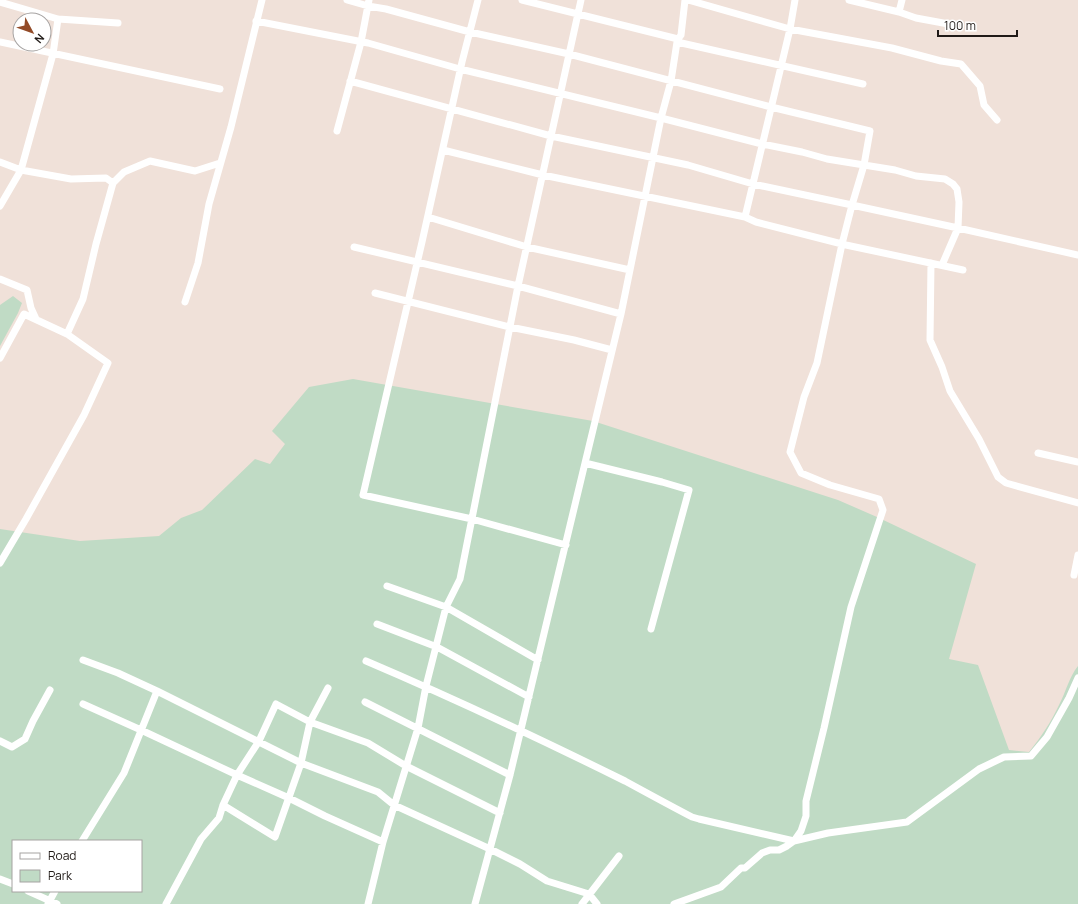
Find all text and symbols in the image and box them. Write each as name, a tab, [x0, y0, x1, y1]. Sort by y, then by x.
north arrow	[12, 12, 52, 52]
scale bar	[938, 12, 1017, 38]
text: 100 m	[944, 17, 976, 34]
text: N	[32, 31, 48, 47]
legend	[12, 840, 142, 892]
text: Road	[48, 847, 76, 864]
text: Park	[48, 867, 73, 884]

